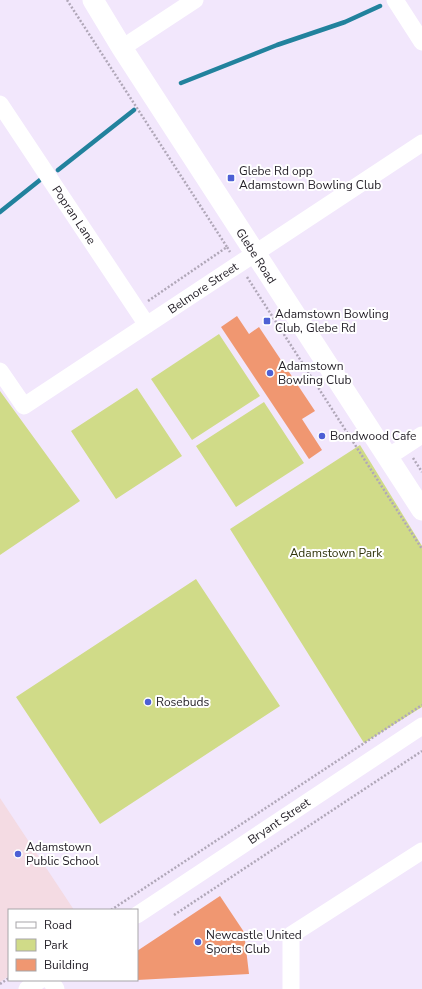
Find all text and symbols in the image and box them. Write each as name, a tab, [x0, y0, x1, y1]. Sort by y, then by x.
place label: Glebe Rd opp Adamstown Bowling Club	[239, 163, 381, 193]
marker: Glebe Rd opp Adamstown Bowling Club	[226, 173, 236, 183]
street label: Popran Lane	[48, 183, 100, 247]
street label: Glebe Road	[232, 225, 280, 287]
street label: Belmore Street	[165, 258, 242, 317]
place label: Adamstown Bowling Club, Glebe Rd	[275, 306, 389, 336]
marker: Adamstown Bowling Club, Glebe Rd	[262, 316, 272, 326]
place label: Adamstown Bowling Club	[278, 358, 351, 388]
marker: Adamstown Bowling Club	[265, 368, 275, 378]
place label: Bondwood Cafe	[330, 428, 416, 444]
marker: Bondwood Cafe	[317, 431, 327, 441]
park label: Adamstown Park	[290, 545, 383, 561]
place label: Rosebuds	[156, 694, 209, 710]
marker: Rosebuds	[143, 697, 153, 707]
street label: Bryant Street	[245, 794, 314, 848]
place label: Adamstown Public School	[26, 839, 99, 869]
marker: Adamstown Public School	[13, 849, 23, 859]
legend	[8, 909, 138, 981]
text: Road	[44, 917, 72, 933]
place label: Newcastle United Sports Club	[206, 927, 302, 957]
text: Park	[44, 937, 69, 953]
marker: Newcastle United Sports Club	[193, 937, 203, 947]
text: Building	[44, 957, 89, 973]

